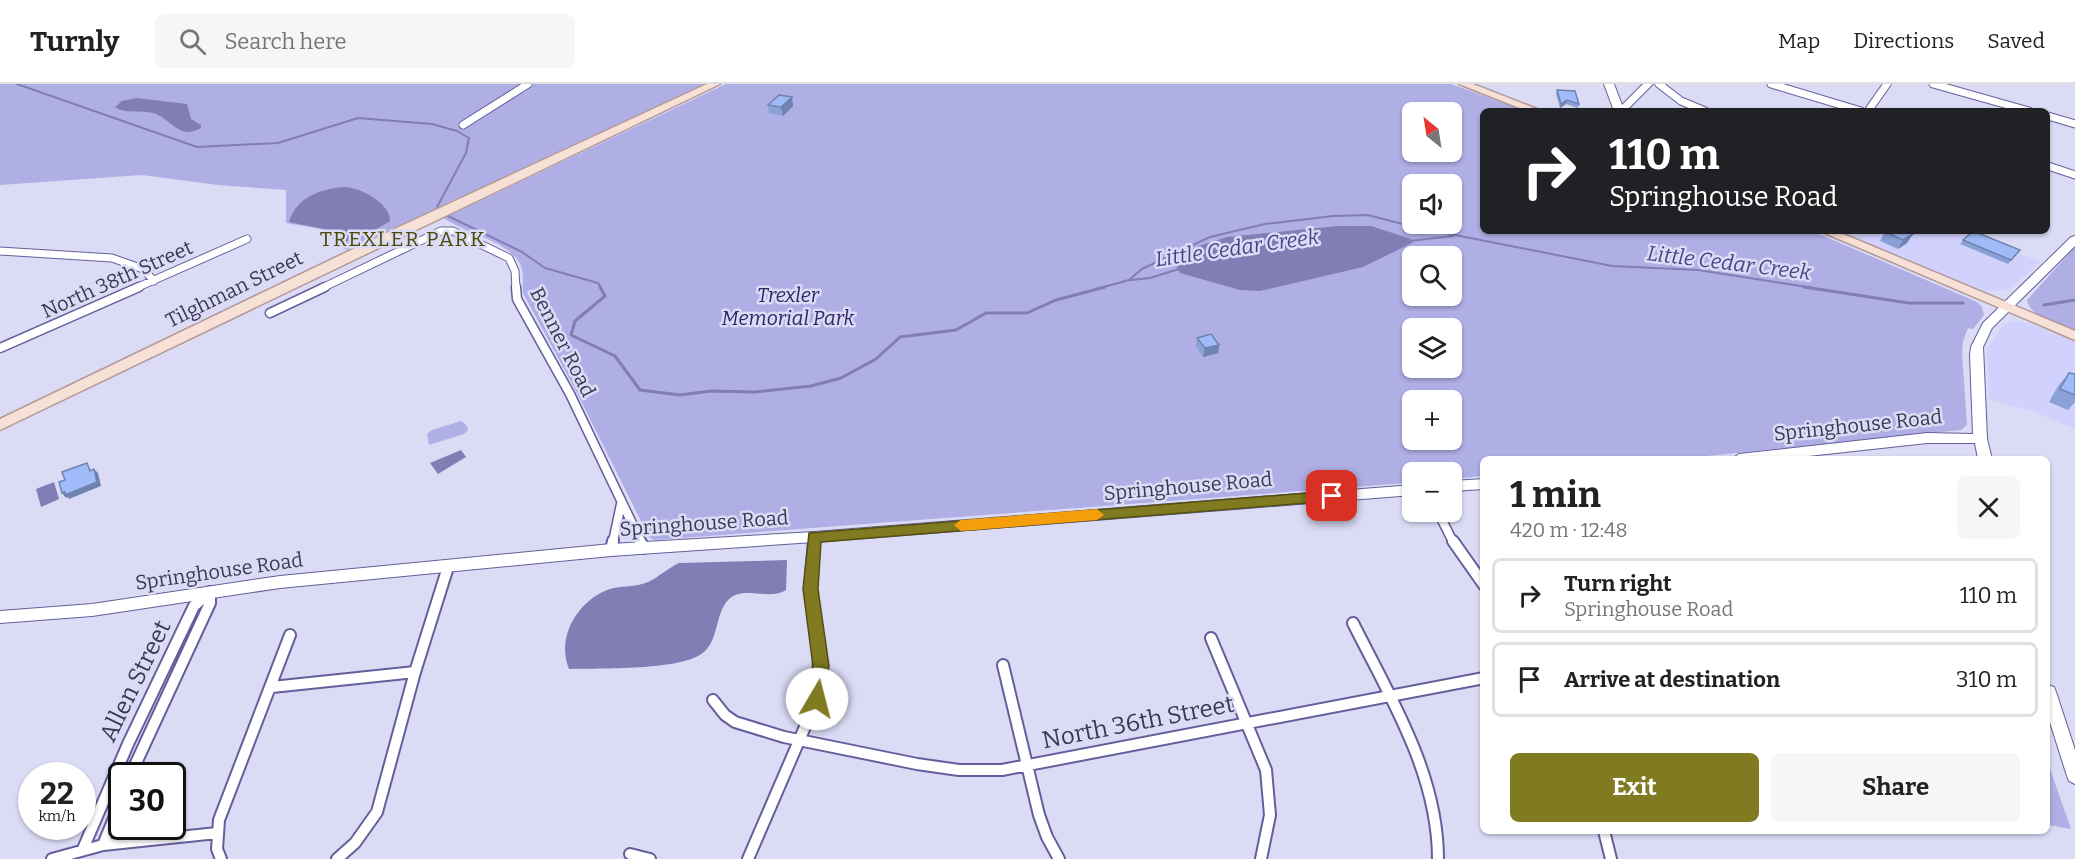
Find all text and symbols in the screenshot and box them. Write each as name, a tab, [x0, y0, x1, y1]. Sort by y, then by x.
search box	[155, 14, 575, 68]
text: Turnly	[30, 25, 119, 58]
icon: search	[176, 25, 209, 58]
text: Search here	[224, 28, 347, 55]
text: Map	[1778, 28, 1820, 54]
text: Directions	[1853, 28, 1954, 54]
text: Saved	[1987, 28, 2045, 54]
north arrow	[1402, 102, 1462, 162]
map controls	[1402, 102, 1462, 522]
text: 110 m	[1609, 130, 1720, 180]
icon: right	[1510, 132, 1588, 210]
button: sound	[1402, 174, 1462, 234]
text: Springhouse Road	[1609, 181, 1838, 213]
water label: Little Cedar Creek	[1153, 224, 1321, 272]
district label: TREXLER PARK	[320, 226, 486, 252]
street label: North 38th Street	[38, 235, 196, 323]
water label: Little Cedar Creek	[1645, 240, 1813, 286]
street label: Tilghman Street	[162, 245, 306, 333]
button: search	[1402, 246, 1462, 306]
street label: Benner Road	[525, 283, 601, 401]
park label: Trexler Memorial Park	[722, 283, 855, 330]
button: layers	[1402, 318, 1462, 378]
button: +	[1402, 390, 1462, 450]
street label: Springhouse Road	[1773, 404, 1944, 446]
button: −	[1402, 462, 1462, 522]
street label: Springhouse Road	[1103, 467, 1273, 505]
pin	[1306, 470, 1357, 521]
text: 1 min	[1510, 473, 1601, 517]
button: close	[1957, 476, 2020, 539]
icon: arrive	[1315, 479, 1348, 512]
street label: Springhouse Road	[619, 505, 789, 541]
text: 420 m · 12:48	[1510, 518, 1628, 542]
street label: Springhouse Road	[134, 547, 305, 595]
text: Turn right	[1564, 570, 1672, 597]
icon: right	[1513, 579, 1546, 612]
text: 110 m	[1960, 582, 2017, 609]
text: Springhouse Road	[1564, 597, 1733, 621]
street label: Allen Street	[94, 616, 177, 746]
icon: arrive	[1513, 663, 1546, 696]
text: Arrive at destination	[1564, 666, 1780, 693]
text: 310 m	[1956, 666, 2017, 693]
position arrow	[785, 667, 849, 731]
street label: North 36th Street	[1040, 690, 1237, 754]
button: Exit	[1510, 753, 1759, 822]
button: Share	[1771, 753, 2020, 822]
speed limit sign: 30	[108, 762, 186, 840]
text: 22	[40, 776, 74, 812]
text: km/h	[38, 807, 76, 825]

